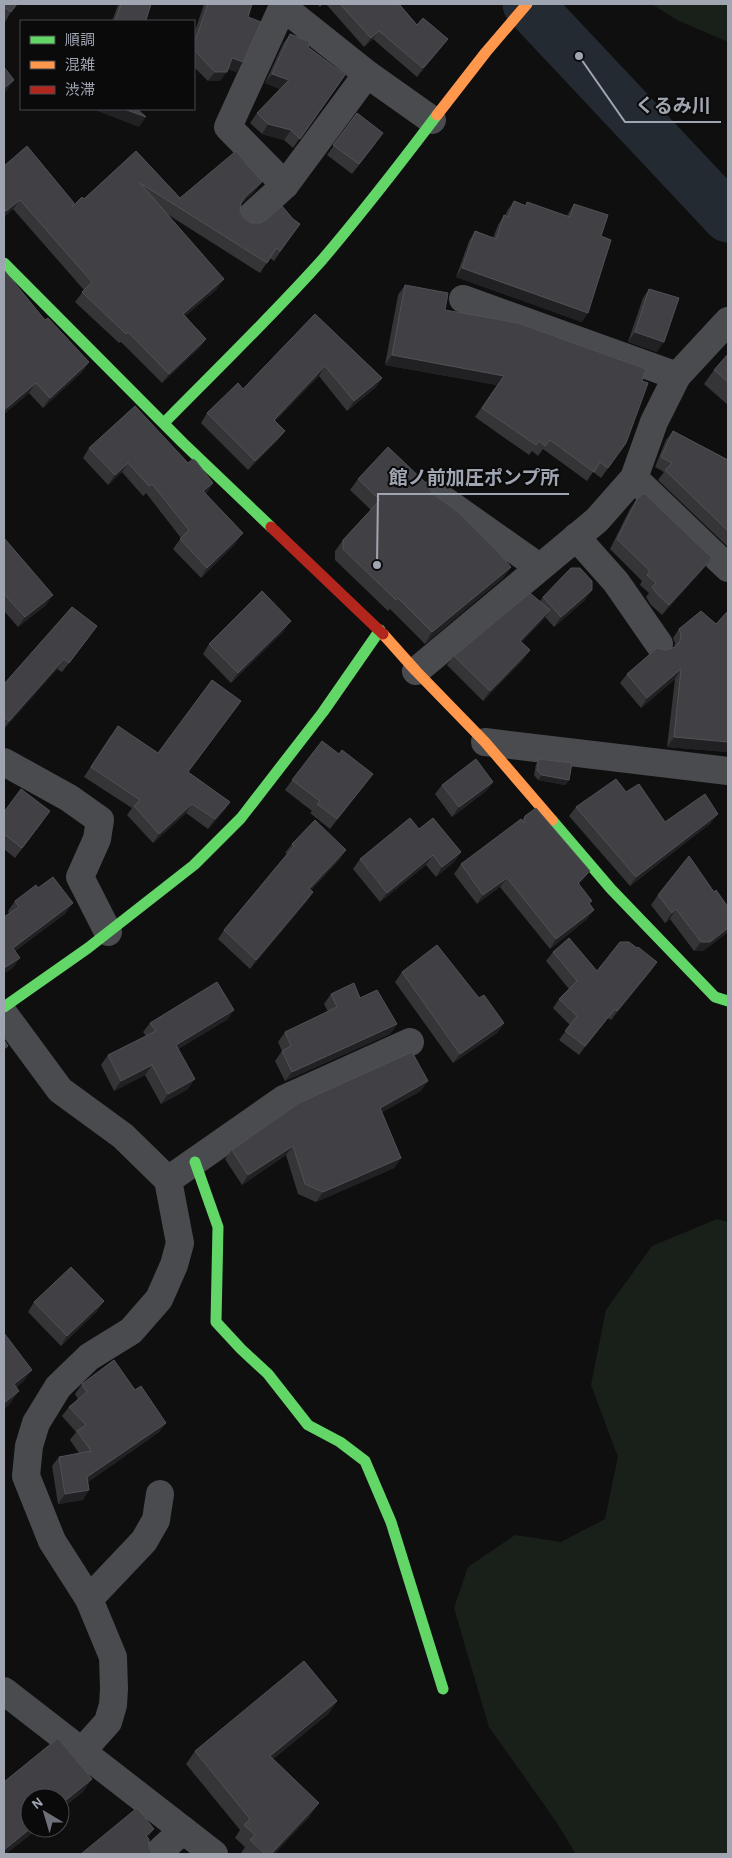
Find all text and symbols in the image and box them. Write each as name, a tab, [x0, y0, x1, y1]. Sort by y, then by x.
legend	[20, 20, 195, 110]
text: 順調	[65, 33, 95, 48]
text: 混雑	[65, 57, 95, 73]
text: 渋滞	[65, 82, 95, 98]
callout: くるみ川	[625, 88, 721, 122]
text: くるみ川	[635, 96, 711, 116]
callout: 館ノ前加圧ポンプ所	[378, 460, 569, 494]
text: 館ノ前加圧ポンプ所	[389, 468, 559, 488]
north arrow	[20, 1788, 70, 1838]
text: N	[29, 1795, 46, 1812]

